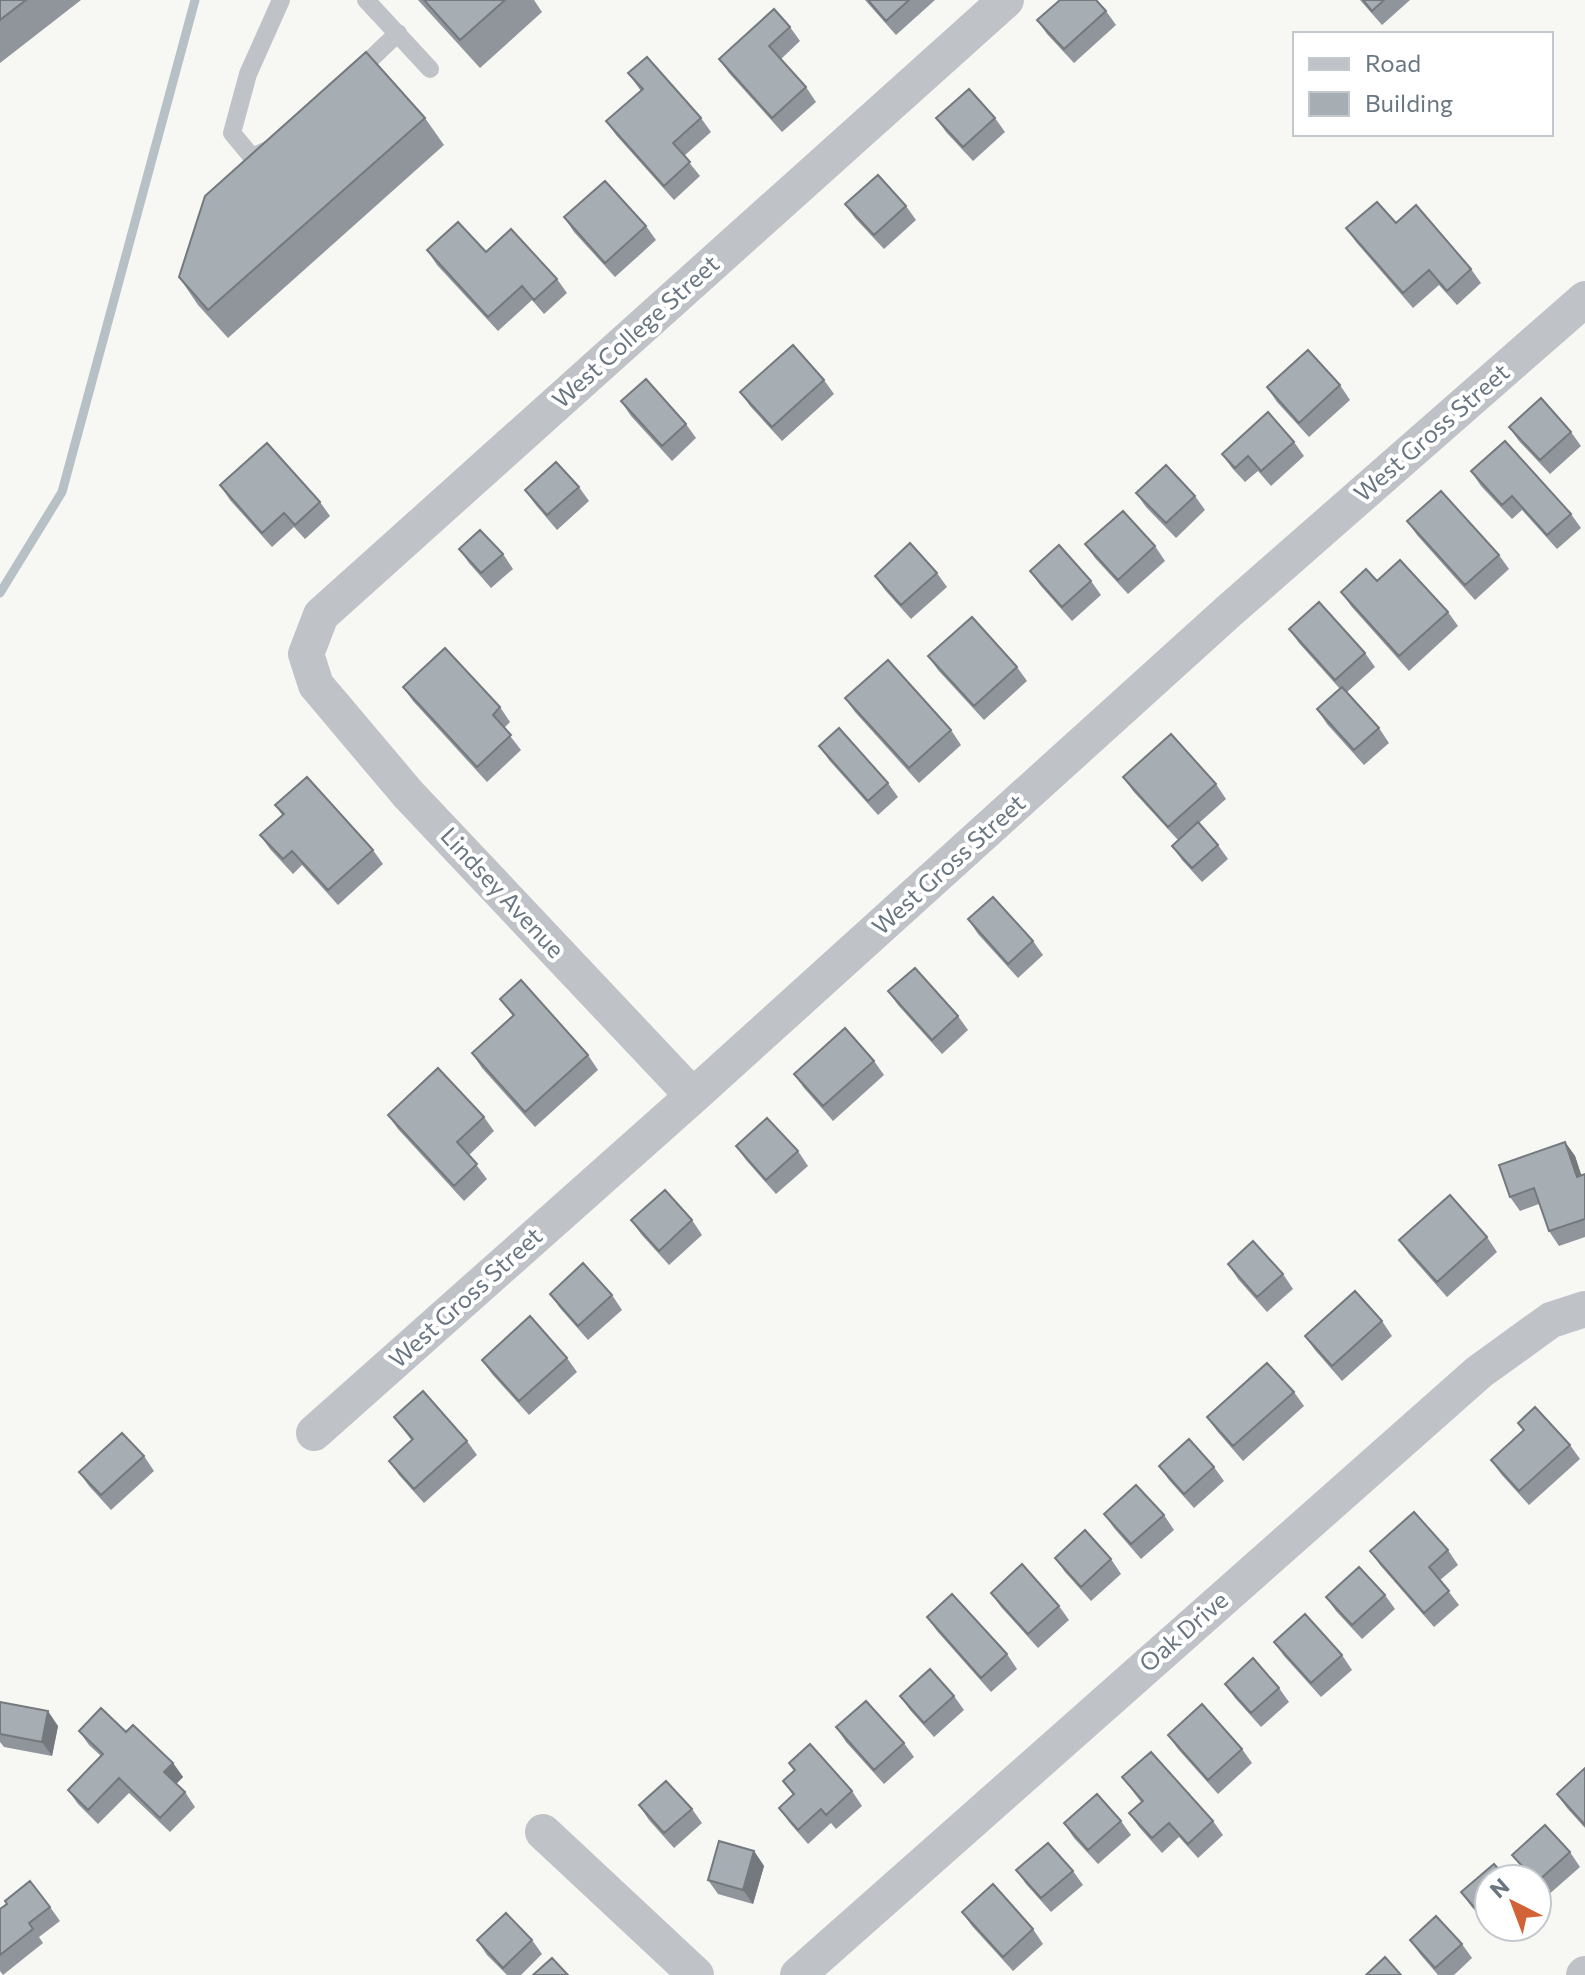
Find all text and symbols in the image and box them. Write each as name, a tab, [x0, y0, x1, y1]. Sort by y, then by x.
legend	[1293, 32, 1553, 136]
text: Road	[1365, 48, 1421, 77]
text: Building	[1365, 88, 1453, 117]
street label: West College Street	[546, 248, 724, 413]
street label: West Gross Street	[1348, 357, 1515, 507]
street label: West Gross Street	[866, 787, 1031, 940]
street label: Lindsey Avenue	[435, 821, 571, 963]
street label: West Gross Street	[383, 1220, 548, 1373]
street label: Oak Drive	[1133, 1585, 1233, 1677]
north arrow	[1473, 1863, 1553, 1943]
text: N	[1484, 1872, 1514, 1903]

